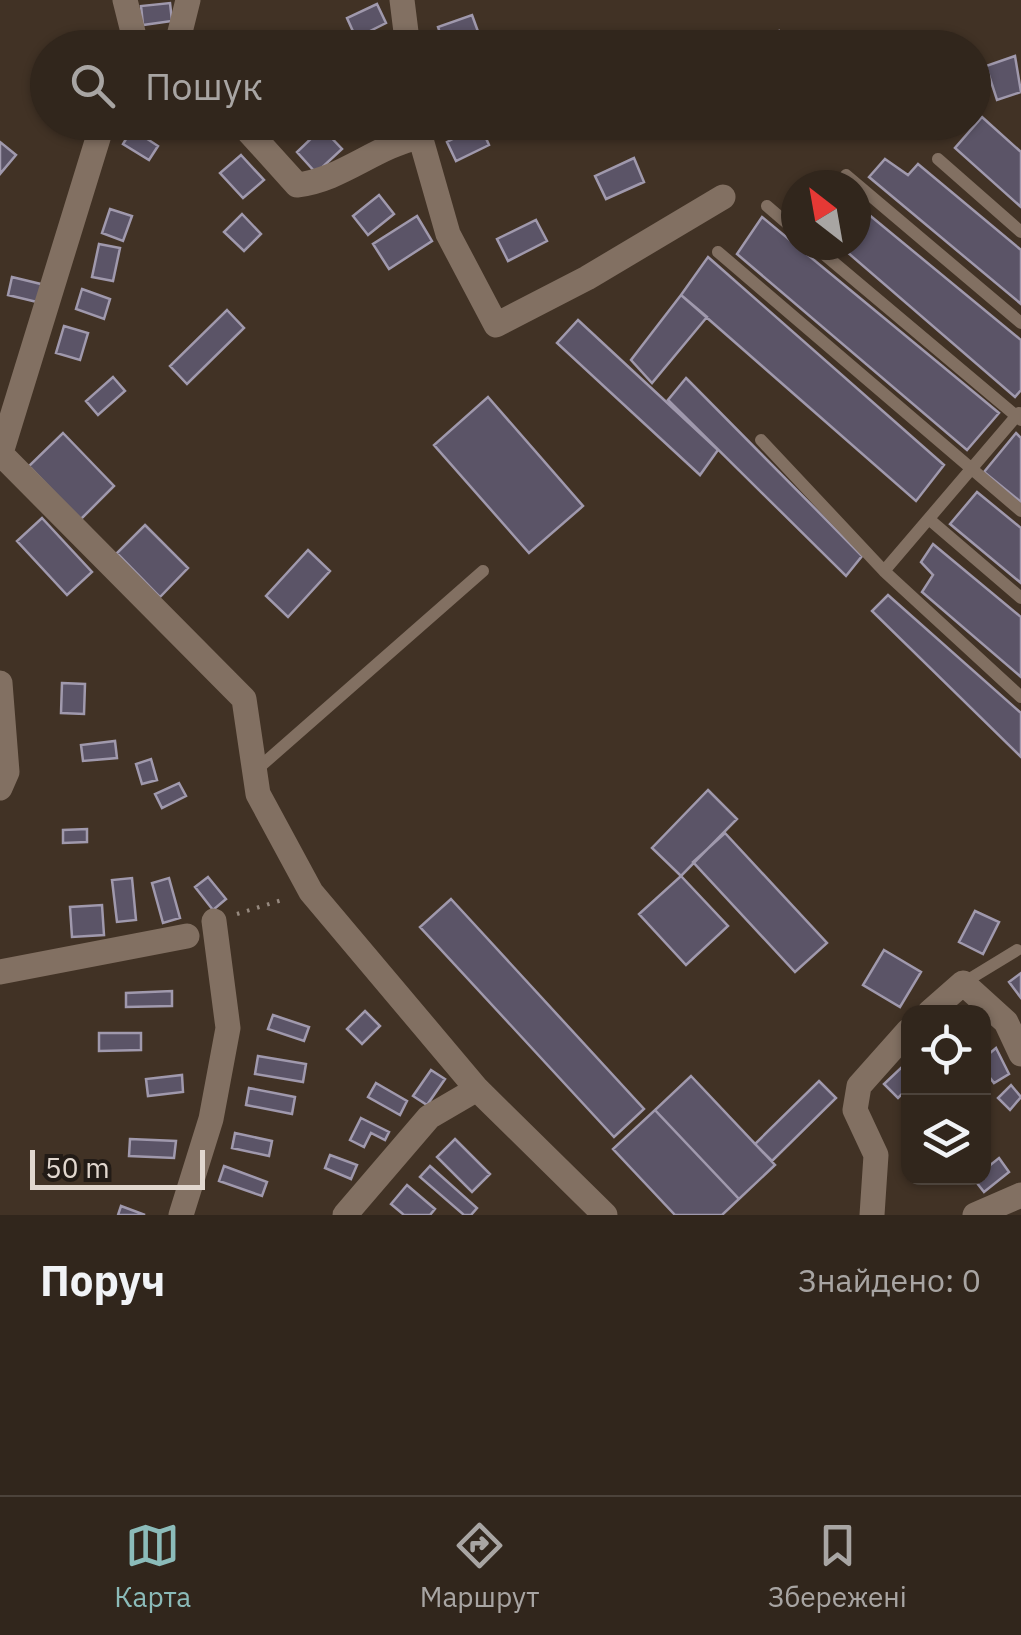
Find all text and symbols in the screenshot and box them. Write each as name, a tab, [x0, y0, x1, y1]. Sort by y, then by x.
search box	[30, 30, 991, 140]
icon: search	[65, 58, 120, 113]
text: Пошук	[145, 61, 263, 110]
north arrow	[781, 170, 871, 260]
map controls	[901, 1005, 991, 1185]
button: locate	[901, 1005, 991, 1095]
button: layers	[901, 1095, 991, 1185]
scale bar	[30, 1145, 205, 1190]
text: 50 m	[45, 1149, 110, 1186]
text: Поруч	[40, 1253, 165, 1308]
text: Знайдено: 0	[798, 1259, 981, 1301]
tab: Карта	[114, 1518, 191, 1615]
tab: Маршрут	[420, 1518, 539, 1615]
tab: Збережені	[768, 1518, 907, 1615]

